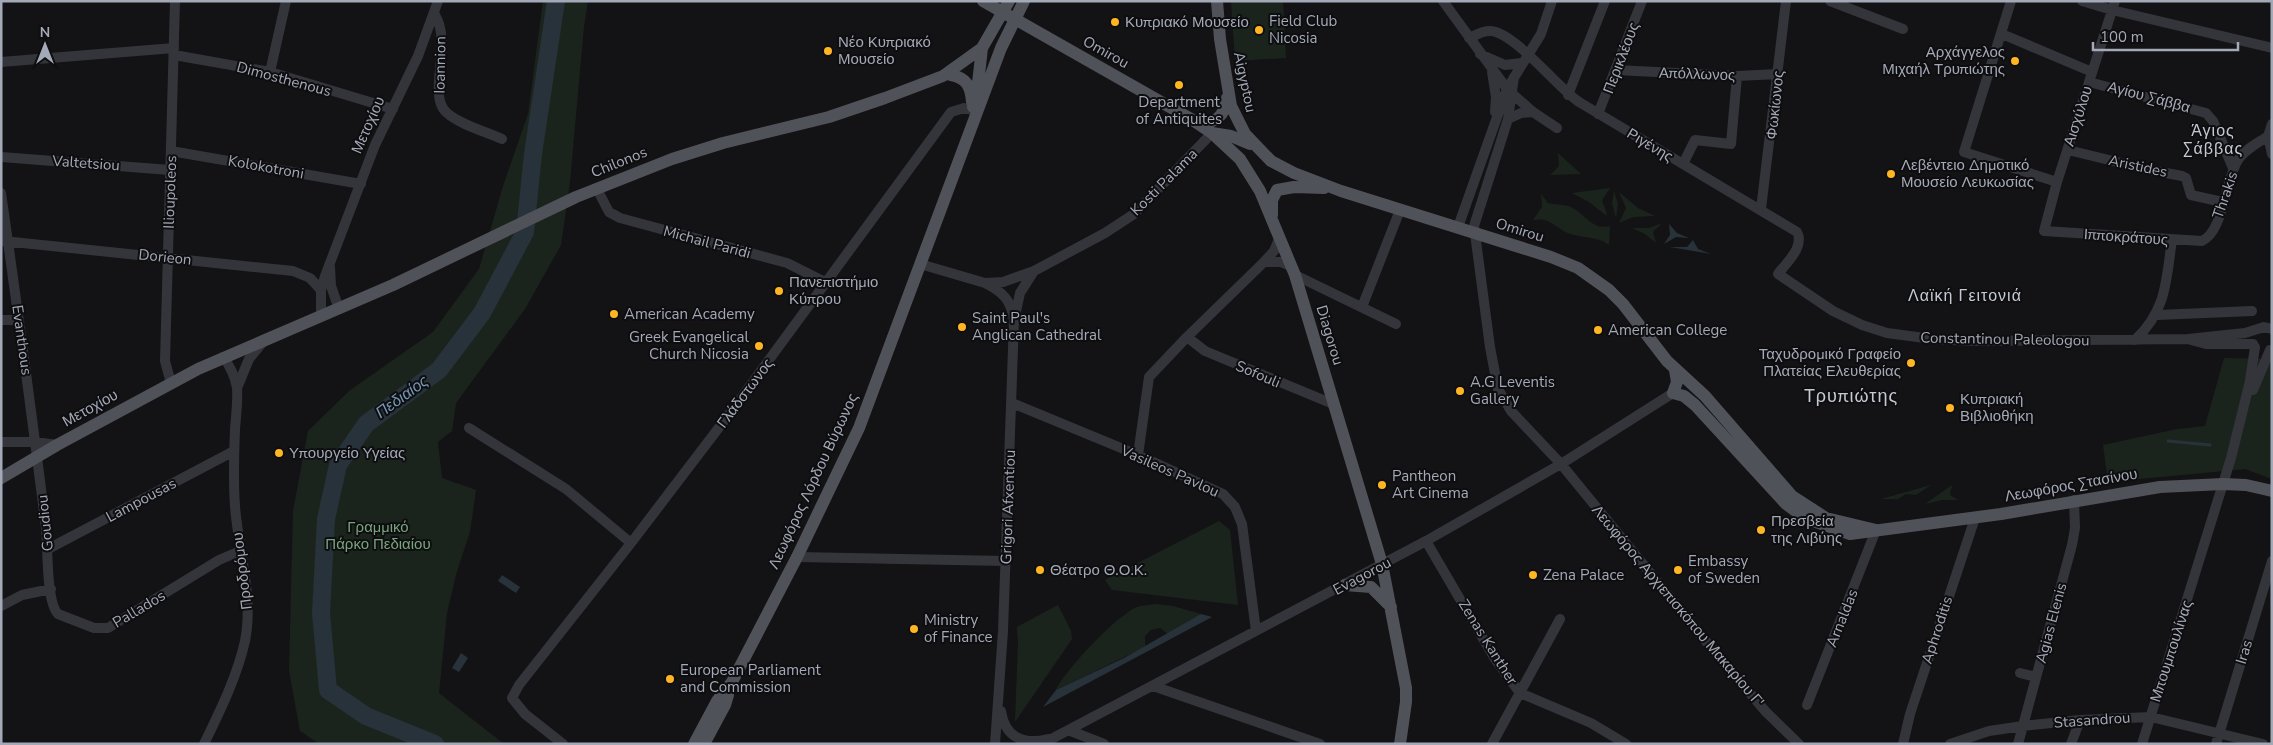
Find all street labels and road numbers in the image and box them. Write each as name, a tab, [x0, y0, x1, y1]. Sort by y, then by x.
street label: Περικλέους	[1598, 19, 1644, 97]
street label: Omirou	[1079, 31, 1133, 73]
street label: Ioannion	[429, 36, 451, 94]
street label: Aigyptou	[1229, 50, 1261, 114]
street label: Dimosthenous	[234, 57, 334, 101]
street label: Απόλλωνος	[1658, 63, 1736, 85]
street label: Φωκίωνος	[1761, 69, 1789, 141]
street label: Αγίου Σάββα	[2106, 76, 2193, 118]
street label: Αισχύλου	[2059, 83, 2097, 149]
street label: Μετοχίου	[347, 93, 389, 157]
street label: Ριγένης	[1623, 123, 1677, 167]
street label: Chilonos	[588, 142, 650, 182]
street label: Kosti Palama	[1126, 144, 1202, 220]
street label: Kolokotroni	[226, 150, 306, 184]
street label: Aristides	[2107, 150, 2169, 182]
street label: Valtetsiou	[51, 151, 120, 175]
street label: Ilioupoleos	[159, 155, 181, 229]
street label: Thrakis	[2208, 169, 2242, 221]
street label: Omirou	[1493, 213, 1547, 247]
street label: Michail Paridi	[661, 221, 753, 263]
street label: Ιπποκράτους	[2083, 224, 2169, 250]
street label: Dorieon	[138, 244, 192, 270]
street label: Diagorou	[1311, 303, 1349, 367]
street label: Evanthous	[7, 304, 37, 376]
street label: Constantinou Paleologou	[1920, 328, 2090, 350]
street label: Γλάδστωνος	[712, 354, 778, 432]
street label: Sofouli	[1232, 356, 1284, 392]
street label: Μετοχίου	[59, 385, 121, 431]
street label: Λεωφόρος Λόρδου Βύρωνος	[763, 390, 863, 572]
street label: Vasileos Pavlou	[1117, 440, 1222, 502]
street label: Grigori Afxentiou	[996, 449, 1020, 565]
street label: Λεωφόρος Στασίνου	[2003, 463, 2139, 507]
street label: Lampousas	[102, 473, 180, 527]
street label: Goudiou	[32, 494, 58, 552]
street label: Λεωφόρος Αρχιεπισκόπου Μακαρίου Γ'	[1587, 501, 1769, 711]
street label: Προδρόμου	[227, 531, 257, 611]
street label: Evagorou	[1329, 552, 1395, 600]
street label: Agias Elenis	[2031, 581, 2071, 665]
street label: Pallados	[109, 585, 169, 633]
street label: Arnaldas	[1821, 586, 1863, 650]
street label: Aphroditis	[1917, 594, 1957, 666]
street label: Zenas Kanther	[1454, 596, 1523, 689]
street label: Μπουμπουλίνας	[2145, 598, 2197, 704]
street label: Iras	[2231, 637, 2257, 667]
street label: Stasandrou	[2053, 707, 2131, 733]

